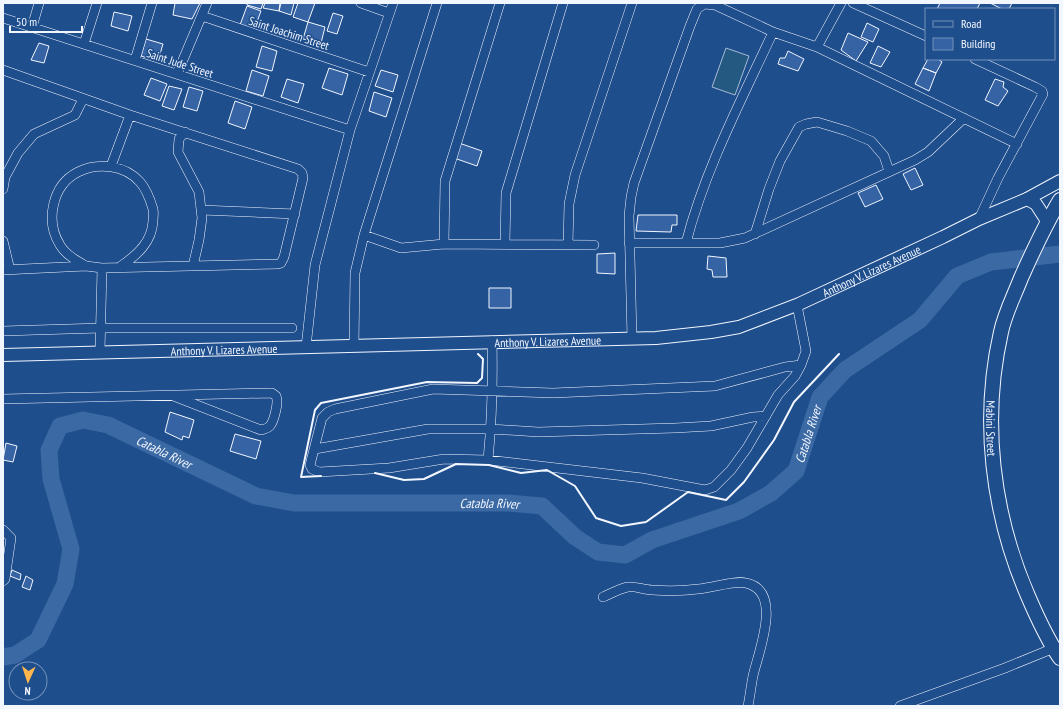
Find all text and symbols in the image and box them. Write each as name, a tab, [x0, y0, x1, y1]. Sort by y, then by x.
scale bar	[10, 8, 82, 34]
legend	[925, 8, 1055, 60]
street label: Saint Joachim Street	[247, 13, 332, 53]
text: 50 m	[16, 14, 37, 29]
text: Road	[961, 16, 981, 31]
text: Building	[961, 36, 996, 51]
street label: Saint Jude Street	[145, 45, 216, 81]
street label: Anthony V. Lizares Avenue	[820, 241, 923, 300]
street label: Anthony V. Lizares Avenue	[494, 332, 601, 350]
street label: Anthony V. Lizares Avenue	[170, 340, 277, 358]
street label: Mabini Street	[984, 400, 1000, 457]
water label: Catabla River	[791, 401, 826, 465]
water label: Catabla River	[134, 431, 197, 473]
water label: Catabla River	[460, 495, 522, 513]
north arrow	[8, 661, 48, 701]
text: N	[24, 684, 31, 698]

